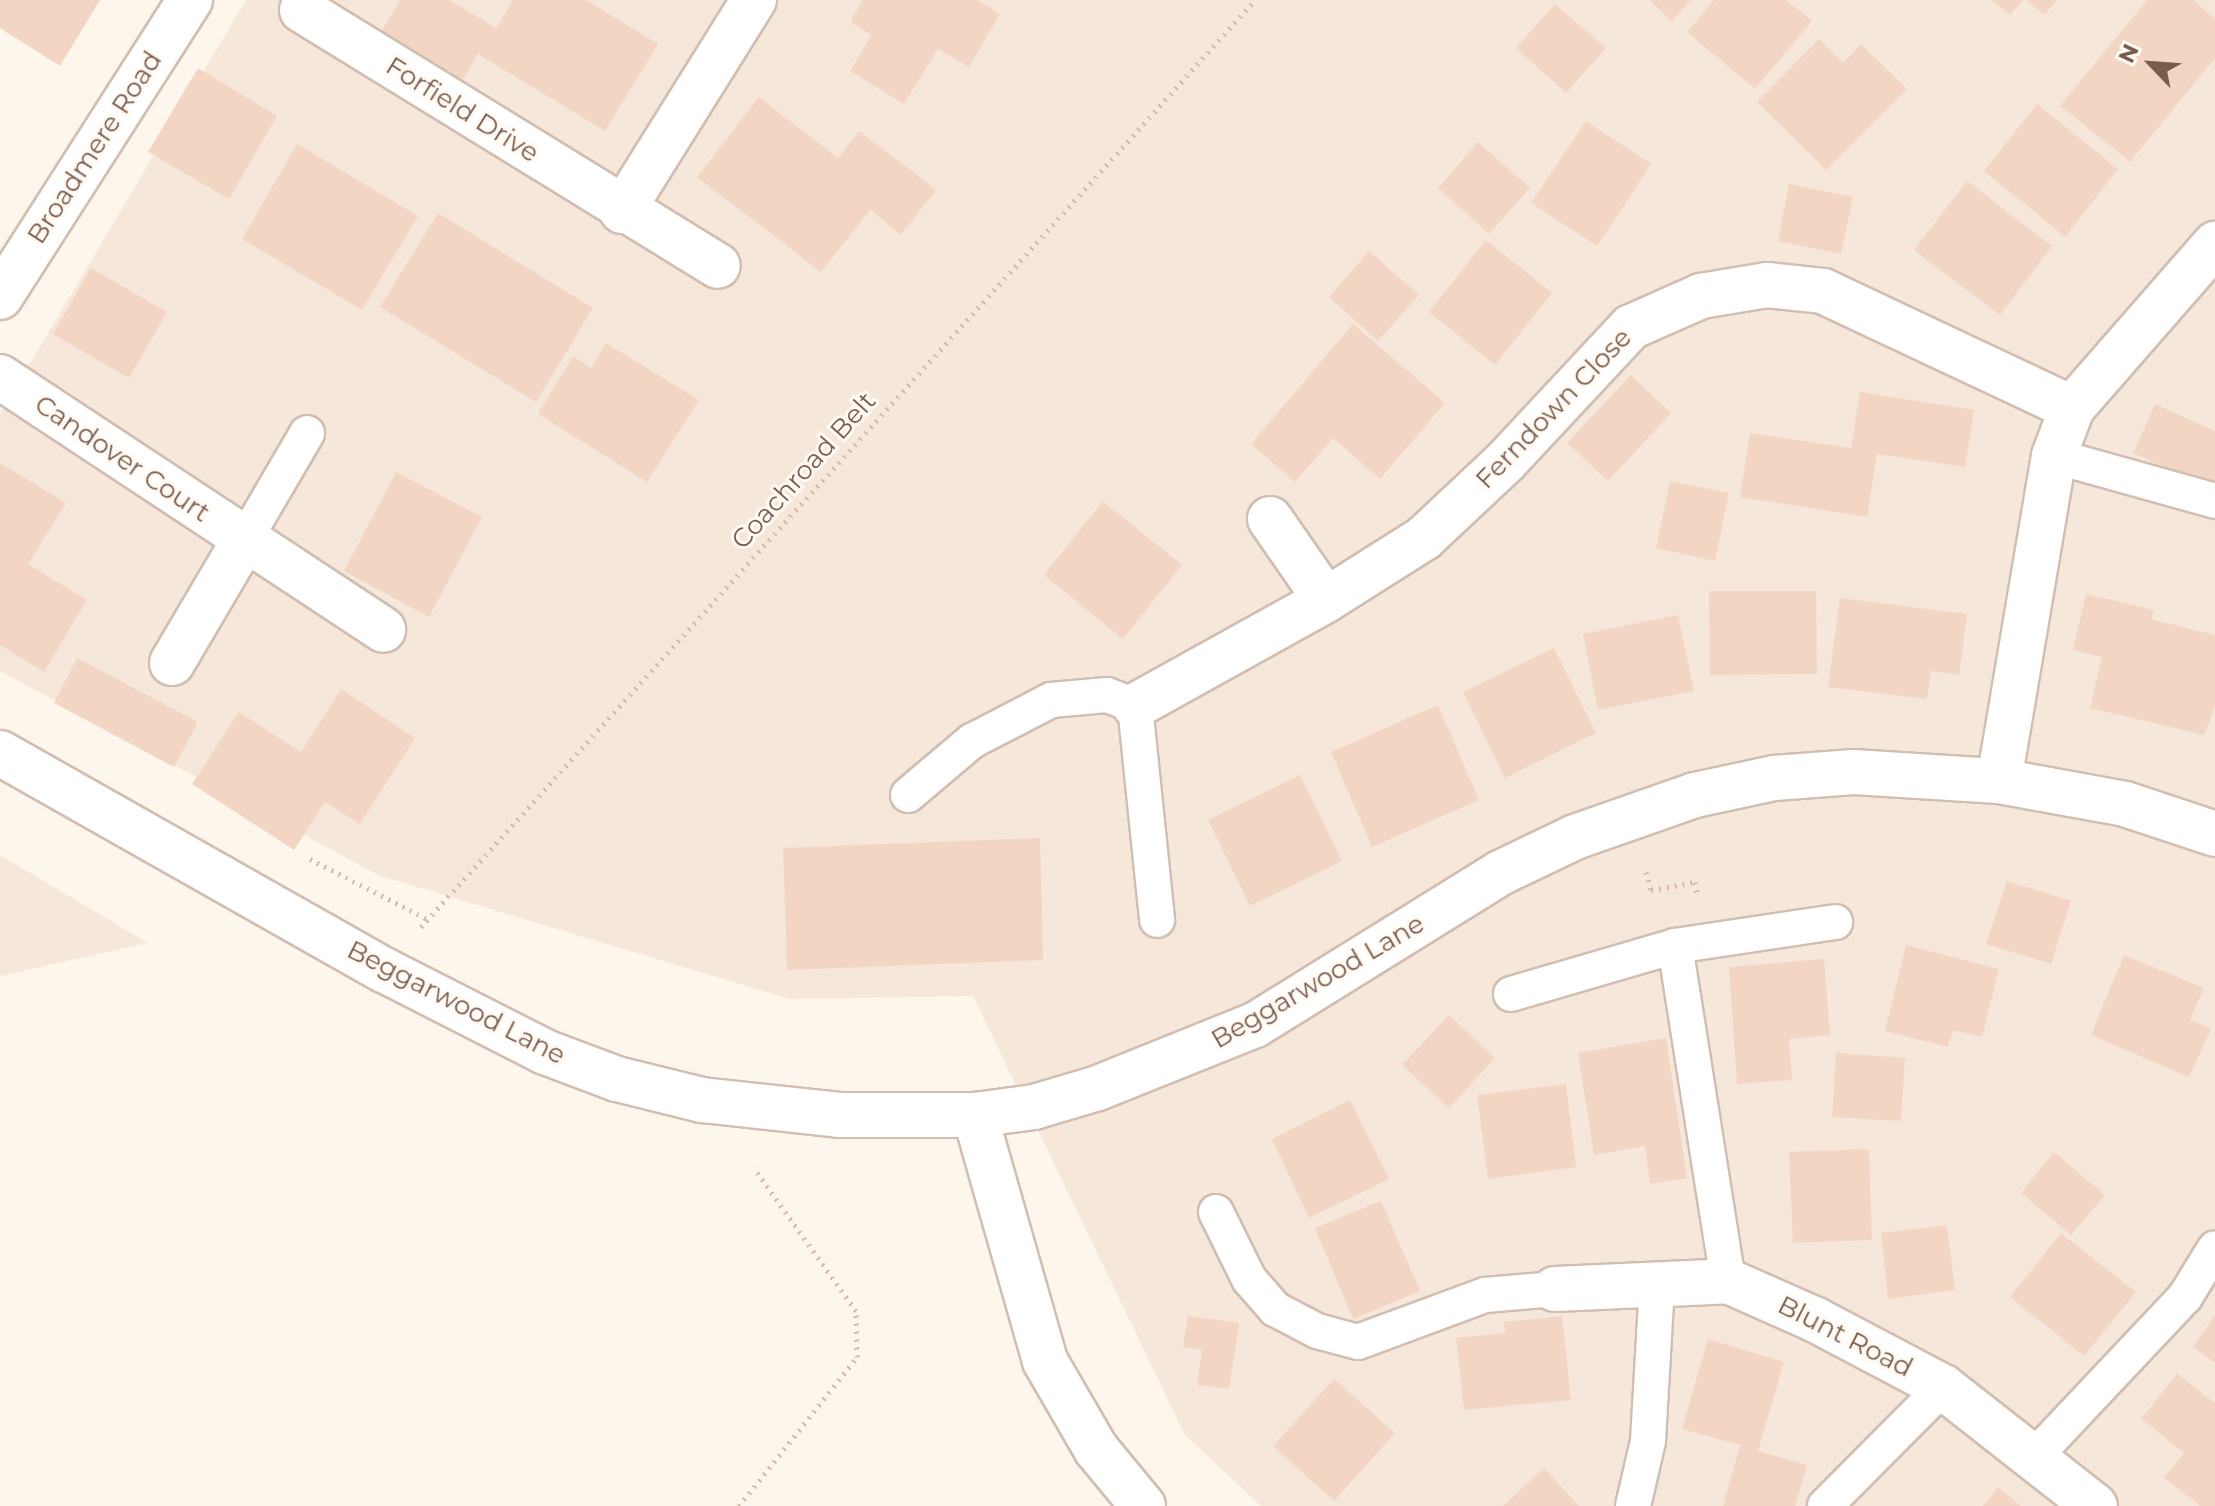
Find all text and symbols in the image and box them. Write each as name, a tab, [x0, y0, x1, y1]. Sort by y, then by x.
north arrow	[2111, 24, 2191, 104]
text: N	[2113, 40, 2145, 67]
street label: Broadmere Road	[21, 46, 169, 250]
street label: Forfield Drive	[380, 51, 544, 169]
street label: Ferndown Close	[1470, 322, 1638, 496]
street label: Coachroad Belt	[725, 386, 883, 556]
street label: Candover Court	[29, 389, 215, 529]
street label: Beggarwood Lane	[1206, 908, 1430, 1056]
street label: Beggarwood Lane	[342, 935, 570, 1071]
street label: Blunt Road	[1772, 1290, 1918, 1384]

